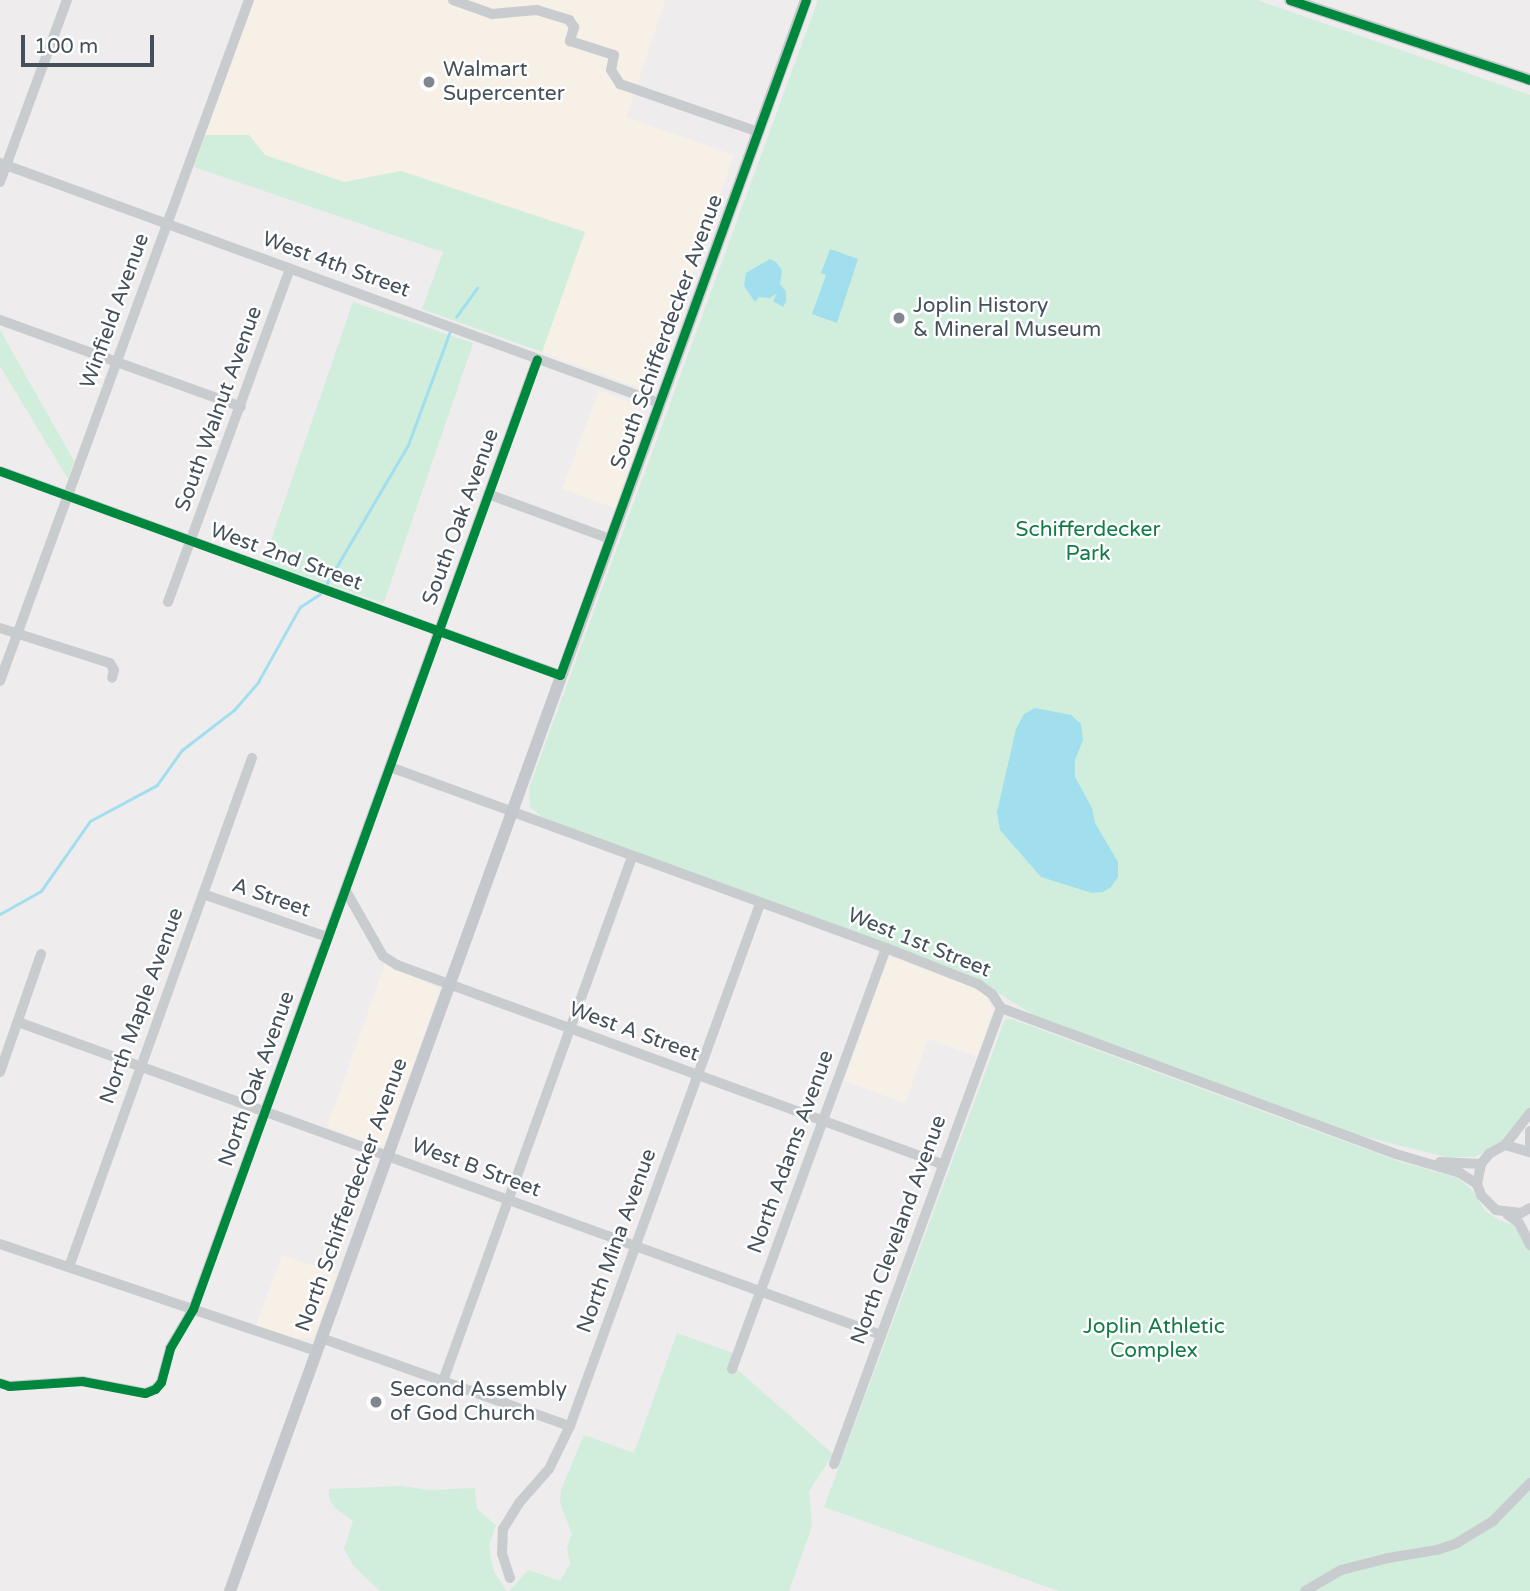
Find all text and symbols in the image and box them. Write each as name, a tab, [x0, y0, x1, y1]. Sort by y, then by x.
scale bar	[24, 21, 158, 65]
text: 100 m	[34, 34, 98, 59]
place label: Walmart Supercenter	[443, 57, 565, 107]
marker: Walmart Supercenter	[421, 74, 437, 90]
street label: South Schifferdecker Avenue	[606, 191, 728, 473]
street label: West 4th Street	[259, 227, 413, 303]
street label: Winfield Avenue	[75, 230, 155, 392]
place label: Joplin History & Mineral Museum	[913, 293, 1101, 343]
street label: South Walnut Avenue	[170, 303, 268, 515]
marker: Joplin History & Mineral Museum	[891, 310, 907, 326]
street label: South Oak Avenue	[417, 426, 505, 608]
park label: Schifferdecker Park	[1016, 517, 1160, 567]
street label: West 2nd Street	[206, 518, 366, 596]
street label: A Street	[229, 873, 313, 923]
street label: West 1st Street	[844, 903, 994, 983]
street label: North Maple Avenue	[95, 905, 189, 1107]
street label: North Oak Avenue	[214, 988, 300, 1170]
street label: West A Street	[565, 997, 703, 1067]
street label: North Adams Avenue	[743, 1047, 839, 1257]
street label: North Schifferdecker Avenue	[291, 1055, 413, 1335]
street label: North Cleveland Avenue	[846, 1112, 952, 1348]
street label: West B Street	[408, 1133, 544, 1203]
street label: North Mina Avenue	[572, 1145, 662, 1337]
park label: Joplin Athletic Complex	[1083, 1314, 1225, 1364]
place label: Second Assembly of God Church	[390, 1377, 567, 1427]
marker: Second Assembly of God Church	[368, 1394, 384, 1410]

